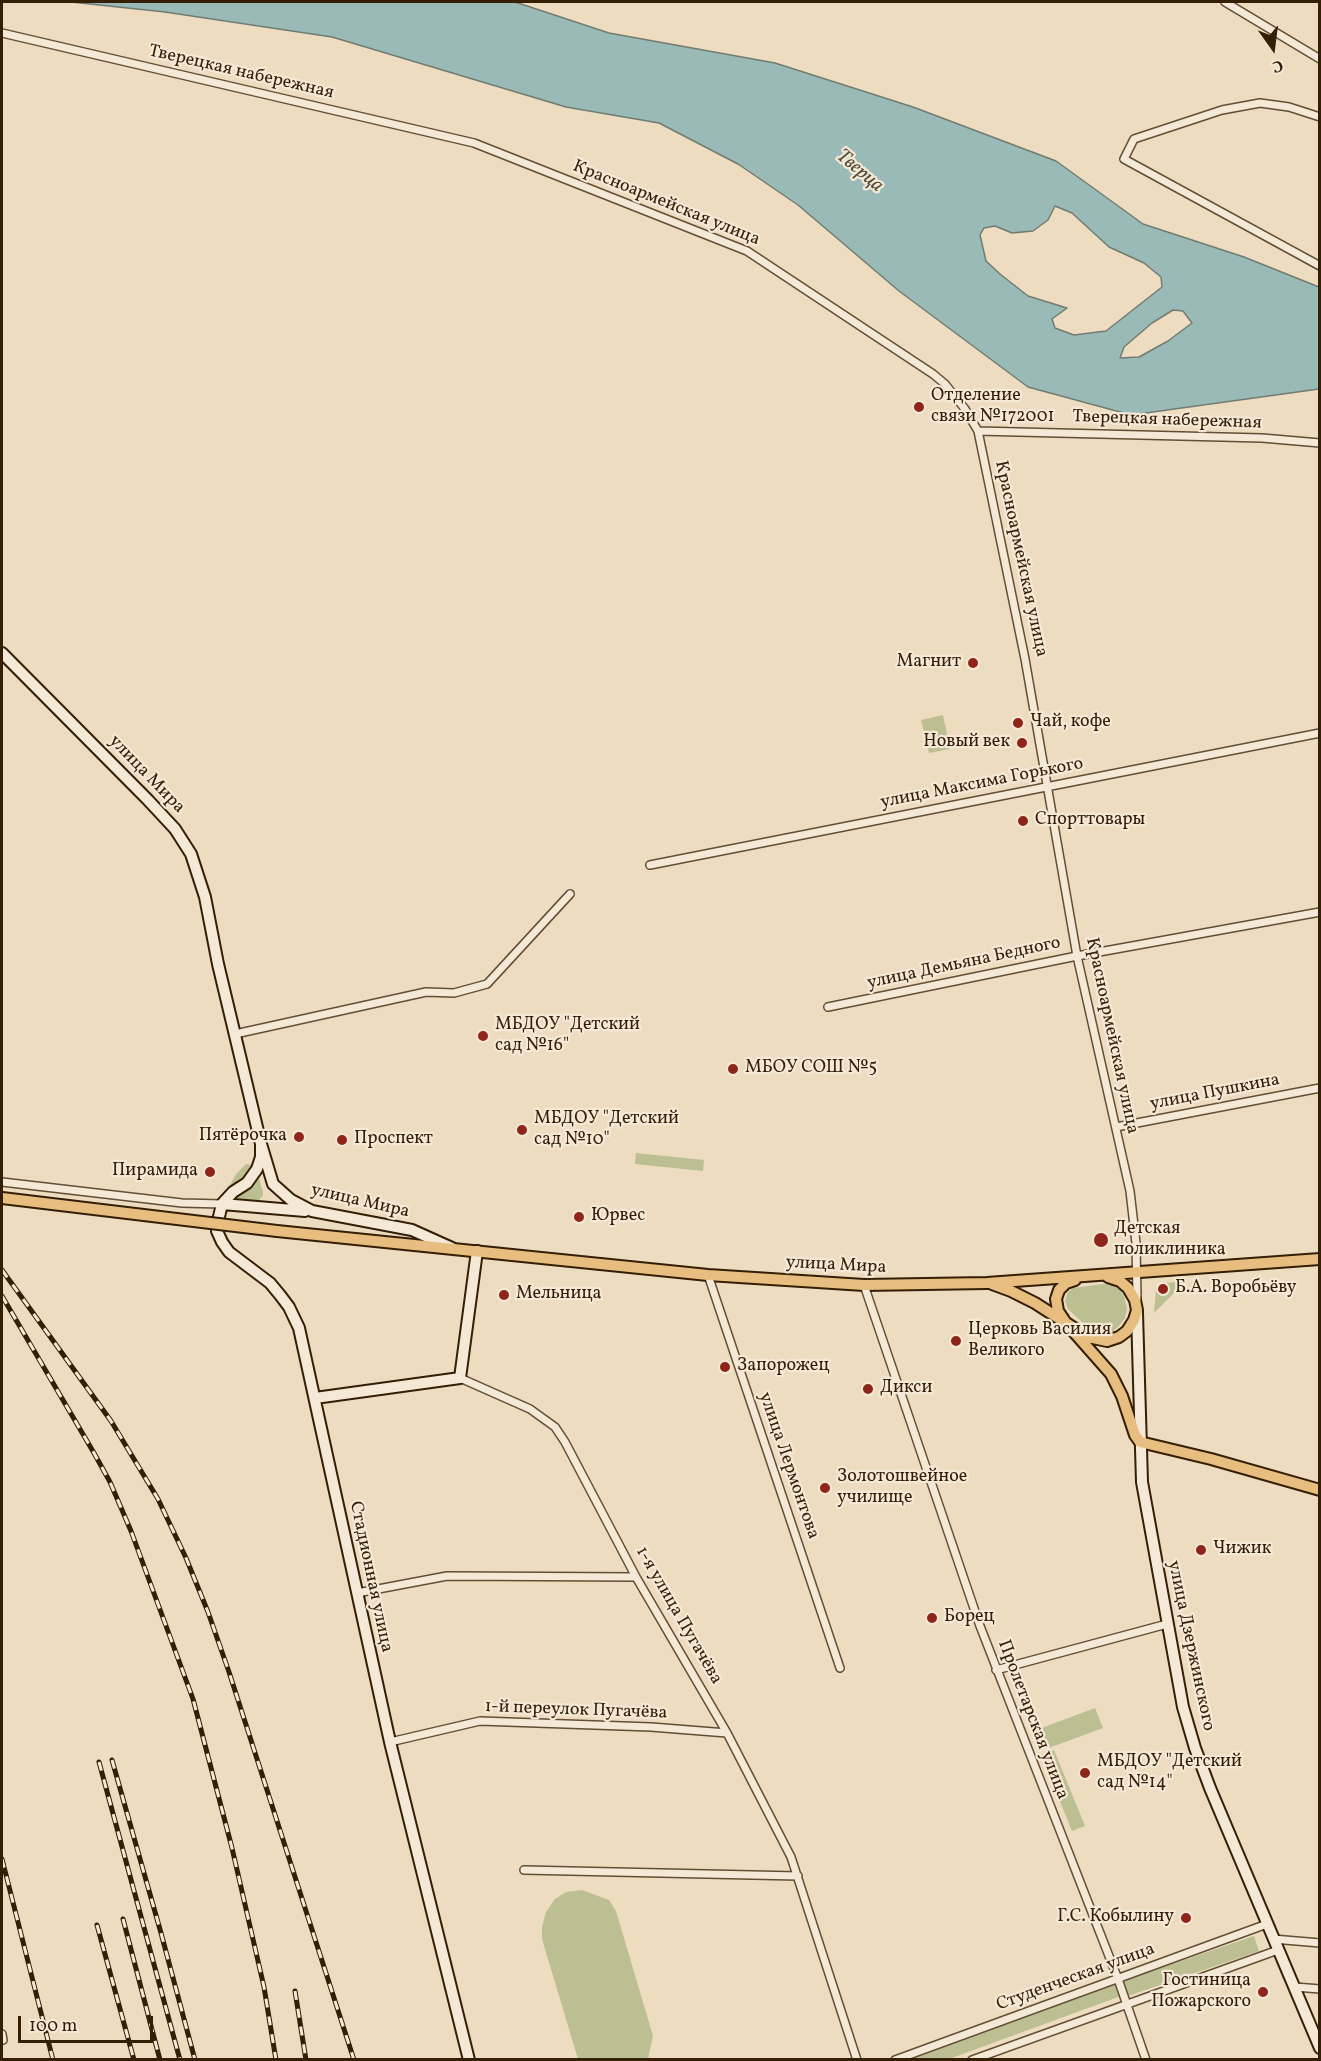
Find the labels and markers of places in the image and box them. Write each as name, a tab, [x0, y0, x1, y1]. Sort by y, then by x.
place label: Отделение связи №172001	[931, 386, 1055, 428]
marker: Отделение связи №172001	[912, 400, 926, 414]
place label: Магнит	[897, 652, 961, 674]
marker: Магнит	[966, 656, 980, 670]
place label: Чай, кофе	[1030, 712, 1111, 734]
marker: Чай, кофе	[1011, 716, 1025, 730]
place label: Новый век	[923, 732, 1010, 754]
marker: Новый век	[1015, 736, 1029, 750]
place label: Спорттовары	[1035, 810, 1145, 832]
marker: Спорттовары	[1016, 814, 1030, 828]
place label: МБДОУ "Детский сад №16"	[495, 1015, 640, 1058]
marker: МБДОУ "Детский сад №16"	[476, 1029, 490, 1043]
place label: МБОУ СОШ №5	[745, 1058, 877, 1080]
marker: МБОУ СОШ №5	[726, 1062, 740, 1076]
place label: МБДОУ "Детский сад №10"	[534, 1109, 679, 1152]
marker: МБДОУ "Детский сад №10"	[515, 1123, 529, 1137]
place label: Пятёрочка	[199, 1126, 287, 1148]
place label: Проспект	[354, 1129, 433, 1151]
marker: Пятёрочка	[292, 1130, 306, 1144]
marker: Проспект	[335, 1133, 349, 1147]
place label: Пирамида	[112, 1161, 198, 1183]
marker: Пирамида	[203, 1165, 217, 1179]
place label: Юрвес	[591, 1206, 645, 1228]
marker: Юрвес	[572, 1210, 586, 1224]
place label: Детская поликлиника	[1114, 1219, 1226, 1262]
marker: Детская поликлиника	[1092, 1231, 1110, 1249]
place label: Б.А. Воробьёву	[1175, 1278, 1296, 1300]
marker: Б.А. Воробьёву	[1156, 1282, 1170, 1296]
place label: Мельница	[516, 1284, 602, 1306]
marker: Мельница	[497, 1288, 511, 1302]
place label: Церковь Василия Великого	[968, 1320, 1111, 1362]
marker: Церковь Василия Великого	[949, 1334, 963, 1348]
place label: Запорожец	[737, 1356, 830, 1378]
marker: Запорожец	[718, 1360, 732, 1374]
place label: Дикси	[880, 1378, 932, 1400]
marker: Дикси	[861, 1382, 875, 1396]
place label: Золотошвейное училище	[837, 1467, 967, 1510]
marker: Золотошвейное училище	[818, 1481, 832, 1495]
place label: Чижик	[1213, 1539, 1271, 1561]
marker: Чижик	[1194, 1543, 1208, 1557]
place label: Борец	[944, 1607, 995, 1629]
marker: Борец	[925, 1611, 939, 1625]
place label: МБДОУ "Детский сад №14"	[1097, 1752, 1242, 1794]
marker: МБДОУ "Детский сад №14"	[1078, 1766, 1092, 1780]
place label: Г.С. Кобылину	[1057, 1907, 1174, 1929]
marker: Г.С. Кобылину	[1179, 1911, 1193, 1925]
place label: Гостиница Пожарского	[1151, 1971, 1251, 2014]
marker: Гостиница Пожарского	[1256, 1985, 1270, 1999]

